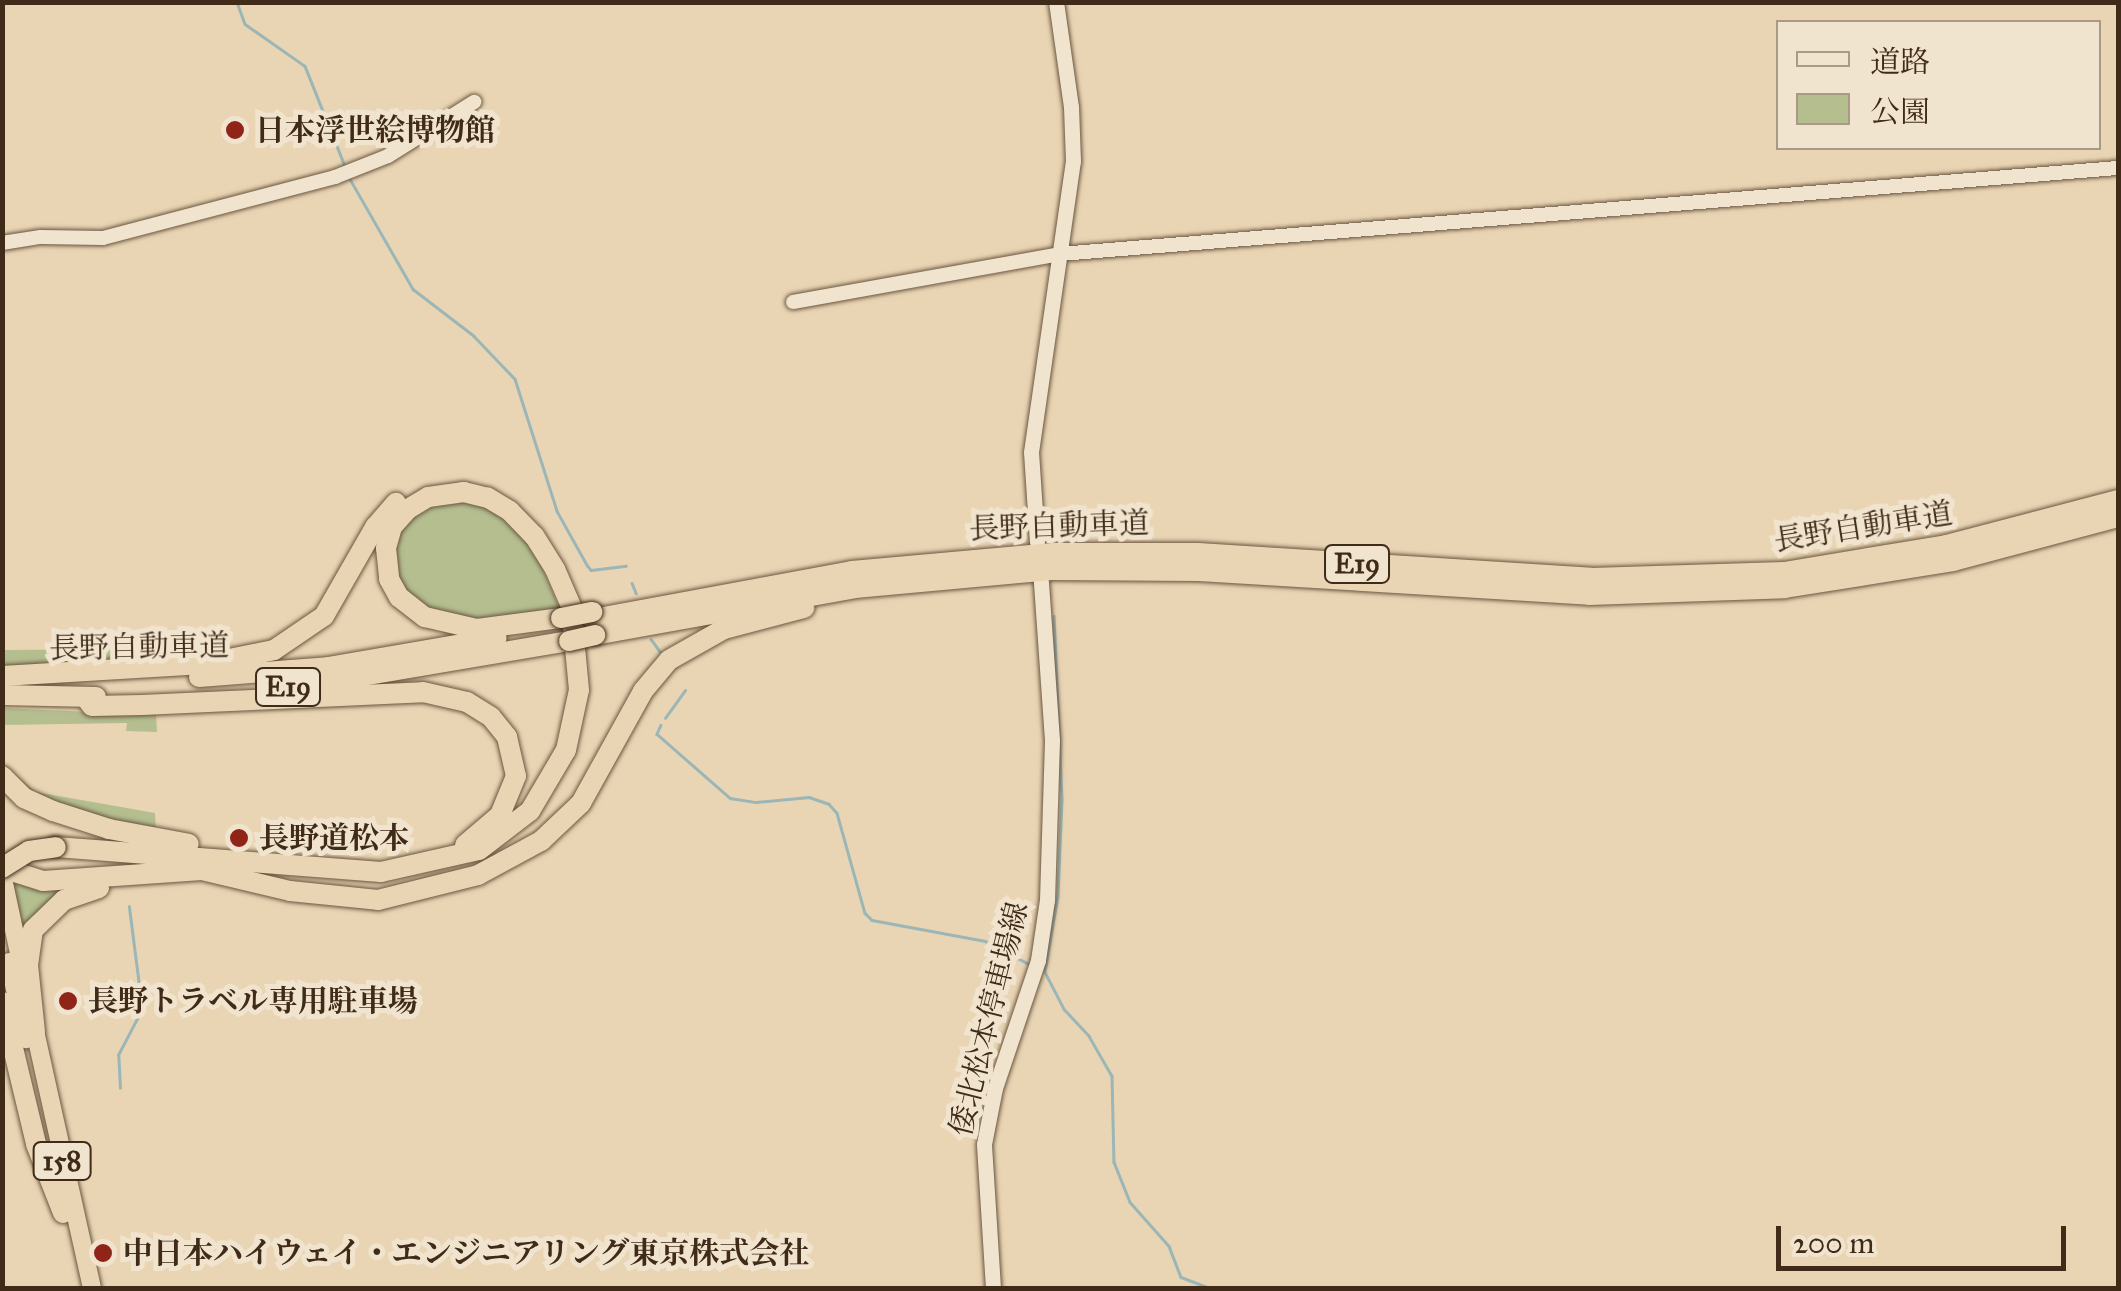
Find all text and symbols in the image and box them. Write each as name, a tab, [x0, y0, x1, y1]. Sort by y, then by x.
legend	[1776, 20, 2101, 150]
text: 道路	[1870, 44, 1930, 80]
text: 公園	[1870, 94, 1930, 130]
place label: 日本浮世絵博物館	[255, 112, 495, 148]
marker: 日本浮世絵博物館	[224, 119, 246, 141]
street label: 長野自動車道	[1771, 495, 1955, 559]
street label: 長野自動車道	[968, 505, 1150, 547]
road number: E19	[1322, 541, 1392, 587]
street label: 長野自動車道	[49, 627, 229, 667]
road number: E19	[253, 664, 323, 710]
place label: 長野道松本	[259, 820, 409, 856]
marker: 長野道松本	[228, 827, 250, 849]
street label: 倭北松本停車場線	[943, 898, 1035, 1140]
place label: 長野トラベル専用駐車場	[88, 983, 418, 1019]
marker: 長野トラベル専用駐車場	[57, 990, 79, 1012]
road number: 158	[32, 1138, 92, 1184]
scale bar	[1781, 1206, 2071, 1268]
text: 200 m	[1793, 1225, 1874, 1261]
place label: 中日本ハイウェイ・エンジニアリング東京株式会社	[123, 1235, 813, 1271]
marker: 中日本ハイウェイ・エンジニアリング東京株式会社	[92, 1242, 114, 1264]

